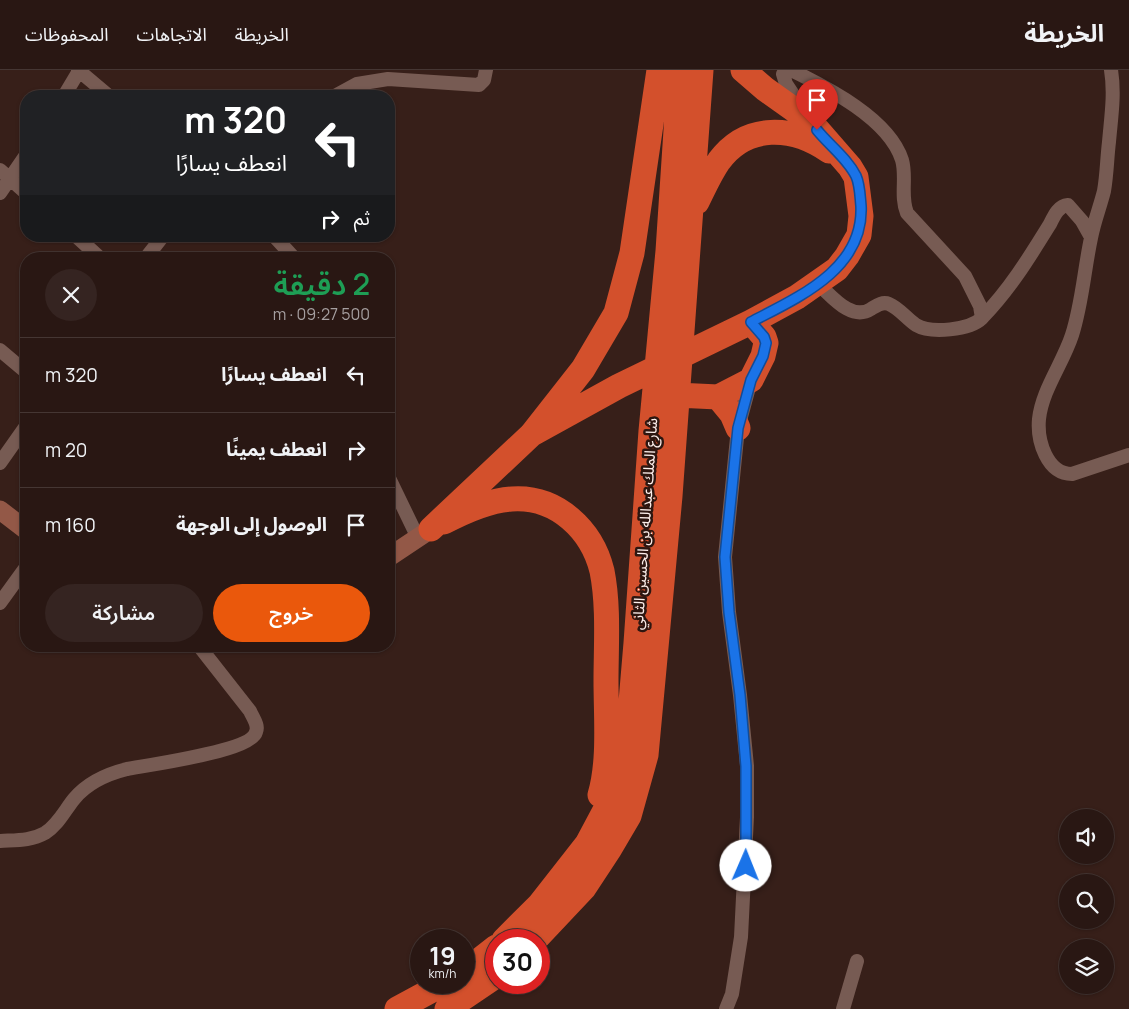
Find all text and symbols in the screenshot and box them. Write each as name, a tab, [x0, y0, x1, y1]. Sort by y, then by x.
text: الخريطة	[1024, 16, 1104, 49]
text: المحفوظات	[25, 22, 109, 46]
text: الاتجاهات	[137, 22, 207, 46]
text: الخريطة	[235, 22, 289, 46]
pin	[796, 79, 838, 130]
icon: arrive	[803, 86, 831, 114]
text: 320 m	[184, 96, 287, 144]
icon: left	[305, 110, 370, 175]
text: انعطف يسارًا	[176, 148, 287, 178]
icon: right	[316, 205, 344, 233]
text: ثم	[354, 205, 370, 231]
text: 2 دقيقة	[274, 263, 370, 304]
button: close	[45, 269, 97, 321]
text: 500 m · 09:27	[273, 303, 370, 325]
text: انعطف يسارًا	[221, 361, 327, 387]
icon: left	[342, 361, 370, 389]
text: 320 m	[45, 362, 98, 388]
street label: شارع الملك عبدالله بن الحسين الثاني	[627, 417, 664, 631]
text: انعطف يمينًا	[226, 436, 327, 462]
icon: right	[342, 436, 370, 464]
text: 20 m	[45, 437, 87, 463]
text: الوصول إلى الوجهة	[176, 511, 327, 537]
icon: arrive	[342, 511, 370, 539]
text: 160 m	[45, 512, 96, 538]
button: مشاركة	[45, 584, 203, 642]
button: خروج	[213, 584, 370, 642]
map controls	[1059, 809, 1114, 994]
button: sound	[1059, 809, 1114, 864]
position arrow	[719, 839, 771, 891]
button: search	[1059, 874, 1114, 929]
speed limit sign: 30	[485, 929, 550, 994]
text: 19	[429, 938, 456, 973]
button: layers	[1059, 939, 1114, 994]
text: km/h	[429, 965, 456, 982]

